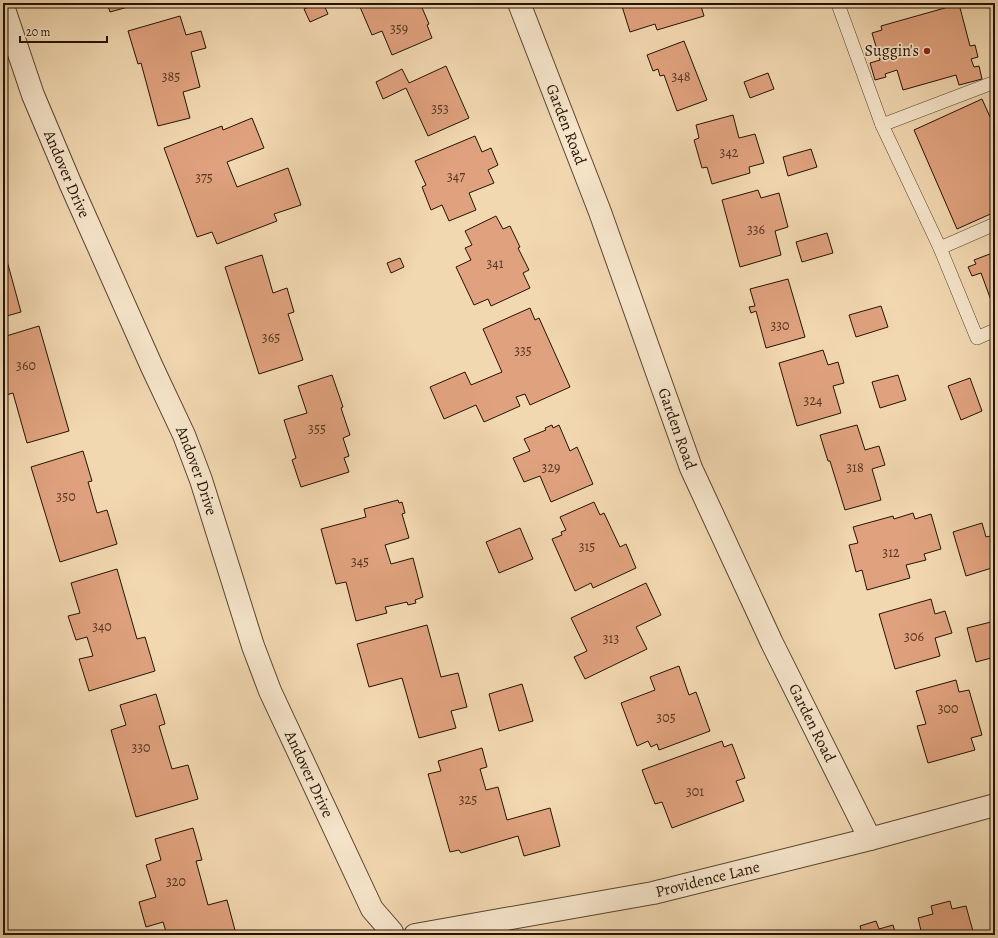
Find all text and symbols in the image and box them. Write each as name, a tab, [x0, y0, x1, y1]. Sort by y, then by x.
scale bar	[20, 18, 107, 44]
house number: 359	[390, 19, 408, 38]
text: 20 m	[26, 24, 50, 40]
place label: Suggin's	[865, 40, 919, 62]
marker: Suggin's	[922, 46, 932, 56]
house number: 385	[162, 67, 180, 86]
house number: 348	[672, 67, 691, 86]
street label: Garden Road	[540, 81, 592, 168]
house number: 353	[431, 99, 449, 118]
street label: Andover Drive	[38, 126, 95, 222]
house number: 342	[720, 143, 739, 162]
house number: 347	[447, 167, 465, 186]
house number: 375	[195, 168, 213, 187]
house number: 336	[747, 220, 765, 239]
house number: 341	[487, 254, 504, 273]
house number: 330	[770, 316, 790, 335]
house number: 365	[262, 328, 280, 347]
house number: 335	[514, 341, 532, 360]
house number: 360	[16, 356, 36, 375]
street label: Garden Road	[652, 385, 702, 473]
house number: 324	[804, 391, 822, 410]
house number: 355	[308, 419, 326, 438]
street label: Andover Drive	[170, 422, 222, 518]
house number: 329	[542, 458, 560, 477]
house number: 318	[846, 458, 864, 477]
house number: 350	[56, 487, 76, 506]
house number: 315	[579, 537, 595, 556]
house number: 312	[882, 543, 900, 562]
house number: 345	[351, 552, 369, 571]
house number: 340	[92, 617, 112, 636]
house number: 306	[904, 627, 924, 646]
house number: 313	[603, 629, 619, 648]
street label: Garden Road	[783, 680, 841, 766]
house number: 300	[938, 699, 958, 718]
house number: 305	[656, 708, 676, 727]
street label: Andover Drive	[279, 726, 339, 821]
house number: 330	[131, 738, 151, 757]
house number: 301	[686, 782, 704, 801]
house number: 325	[459, 790, 477, 809]
street label: Providence Lane	[653, 856, 762, 903]
house number: 320	[166, 872, 186, 891]

